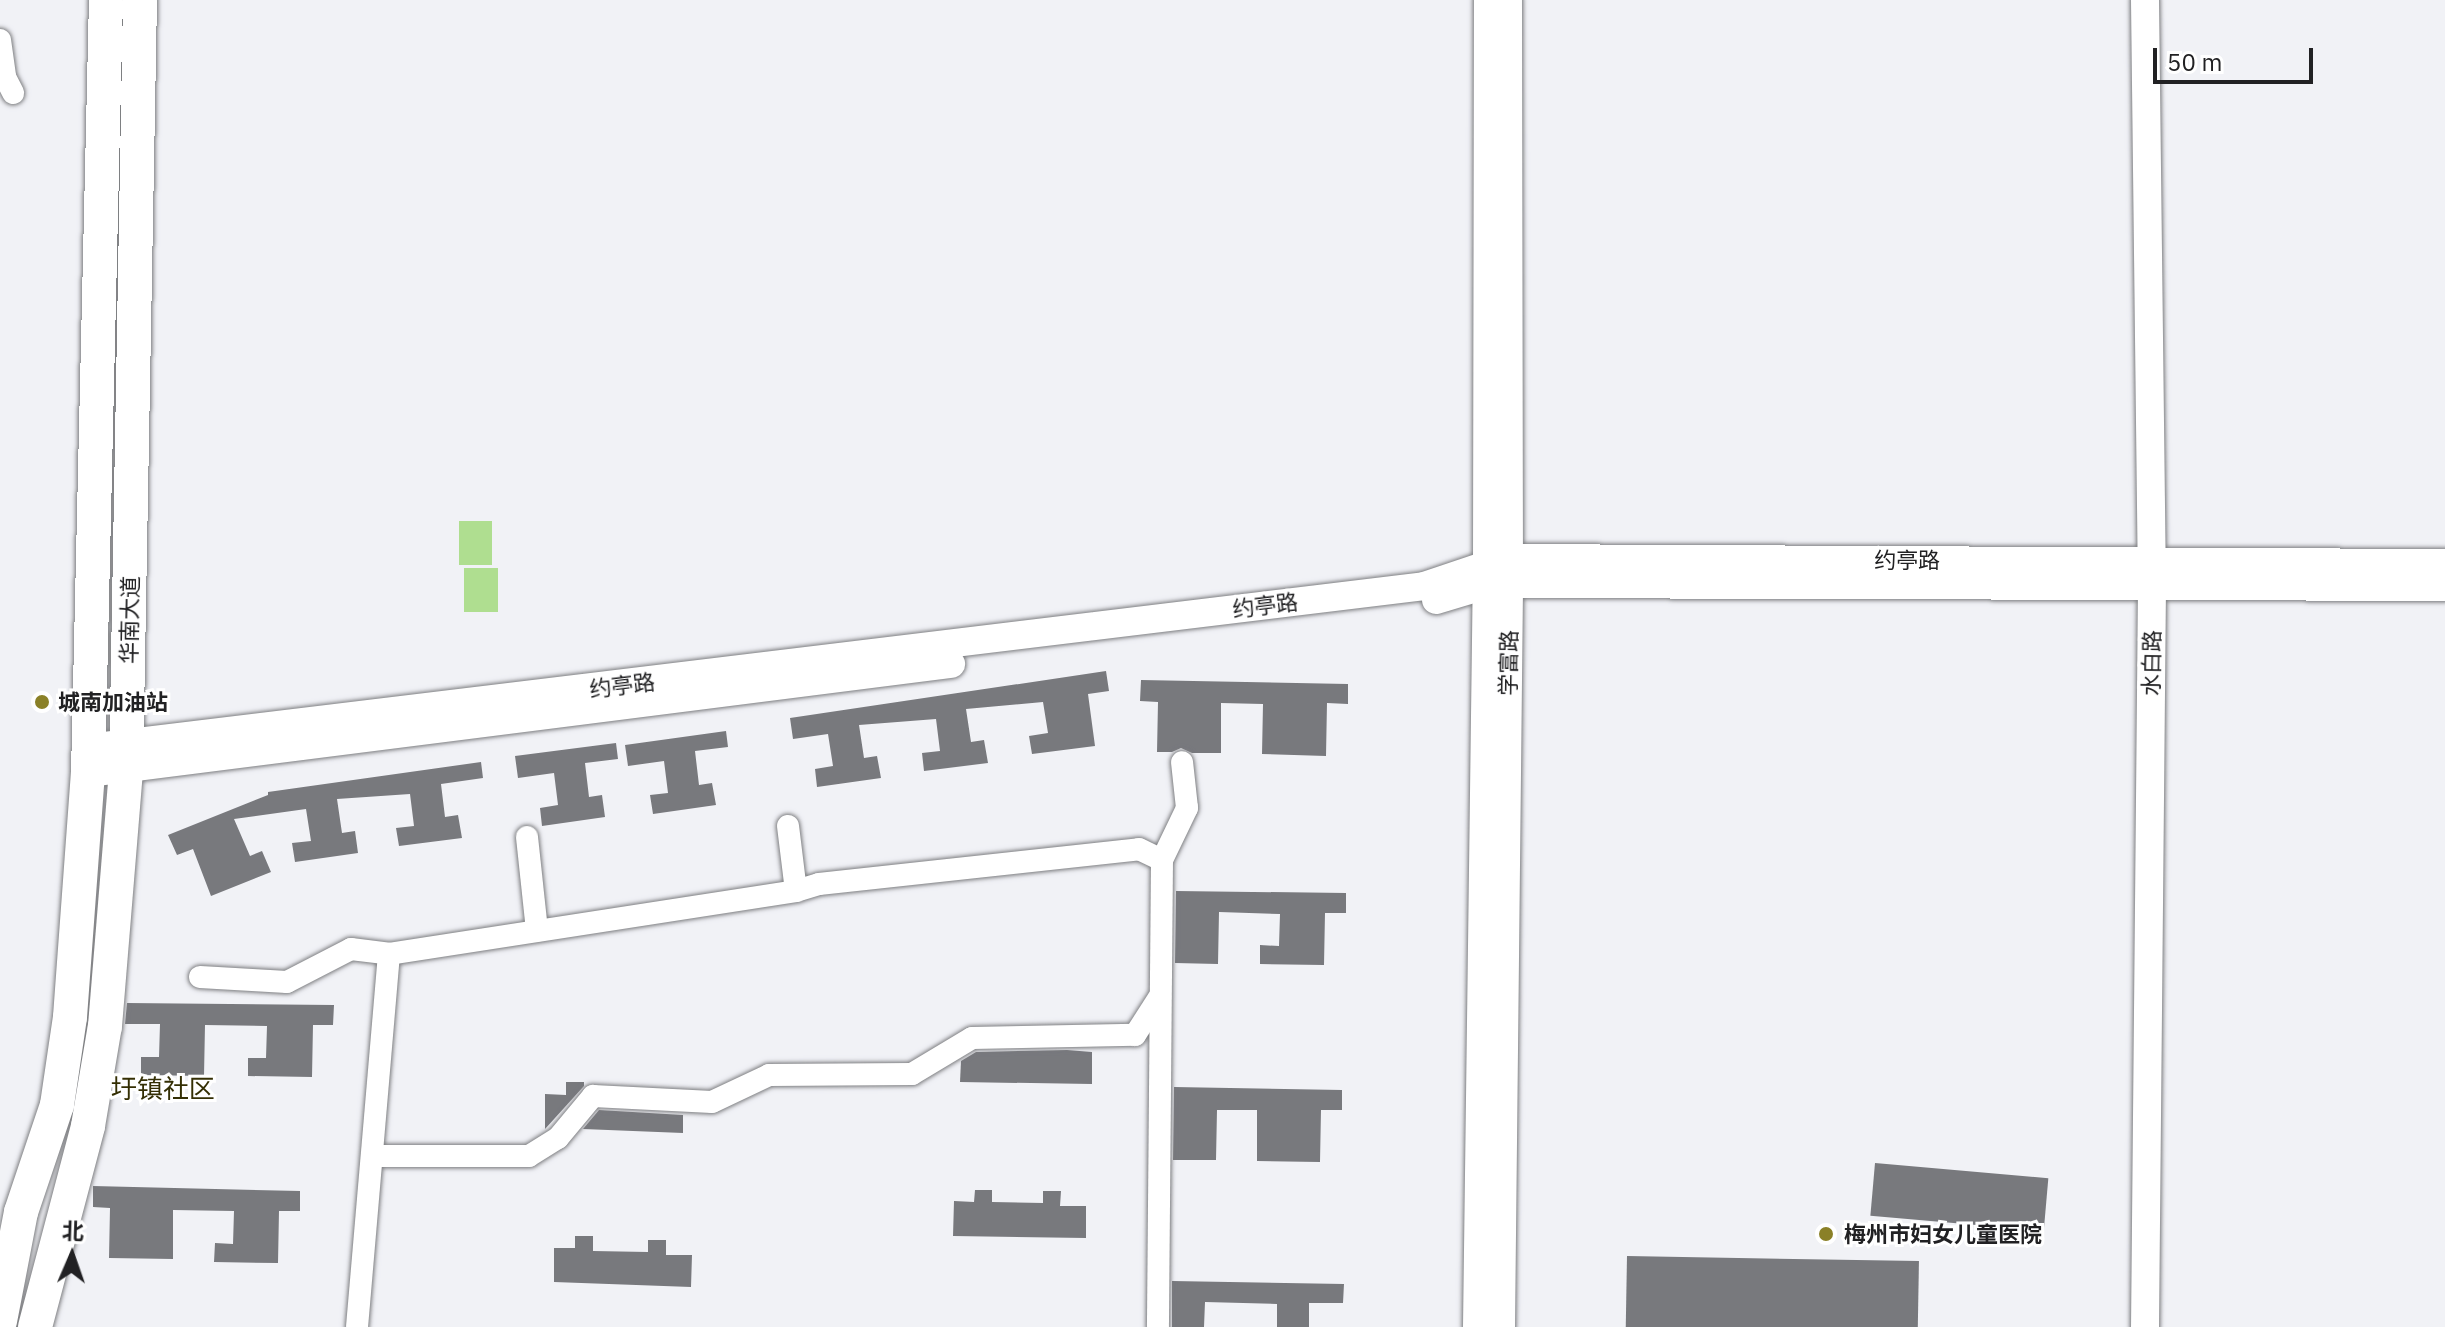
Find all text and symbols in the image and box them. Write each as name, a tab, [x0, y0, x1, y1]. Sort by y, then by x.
scale bar	[2157, 32, 2317, 82]
text: 50 m	[2167, 46, 2222, 78]
street label: 约亭路	[1874, 547, 1940, 573]
street label: 华南大道	[115, 576, 143, 664]
street label: 约亭路	[1231, 588, 1299, 622]
street label: 学富路	[1494, 630, 1522, 696]
street label: 水白路	[2137, 630, 2165, 696]
street label: 约亭路	[588, 668, 656, 702]
place label: 城南加油站	[58, 689, 168, 715]
marker: 城南加油站	[33, 693, 51, 711]
district label: 圩镇社区	[111, 1073, 215, 1105]
north arrow	[32, 1215, 112, 1295]
text: 北	[61, 1216, 84, 1245]
place label: 梅州市妇女儿童医院	[1844, 1221, 2042, 1247]
marker: 梅州市妇女儿童医院	[1815, 1223, 1837, 1245]

